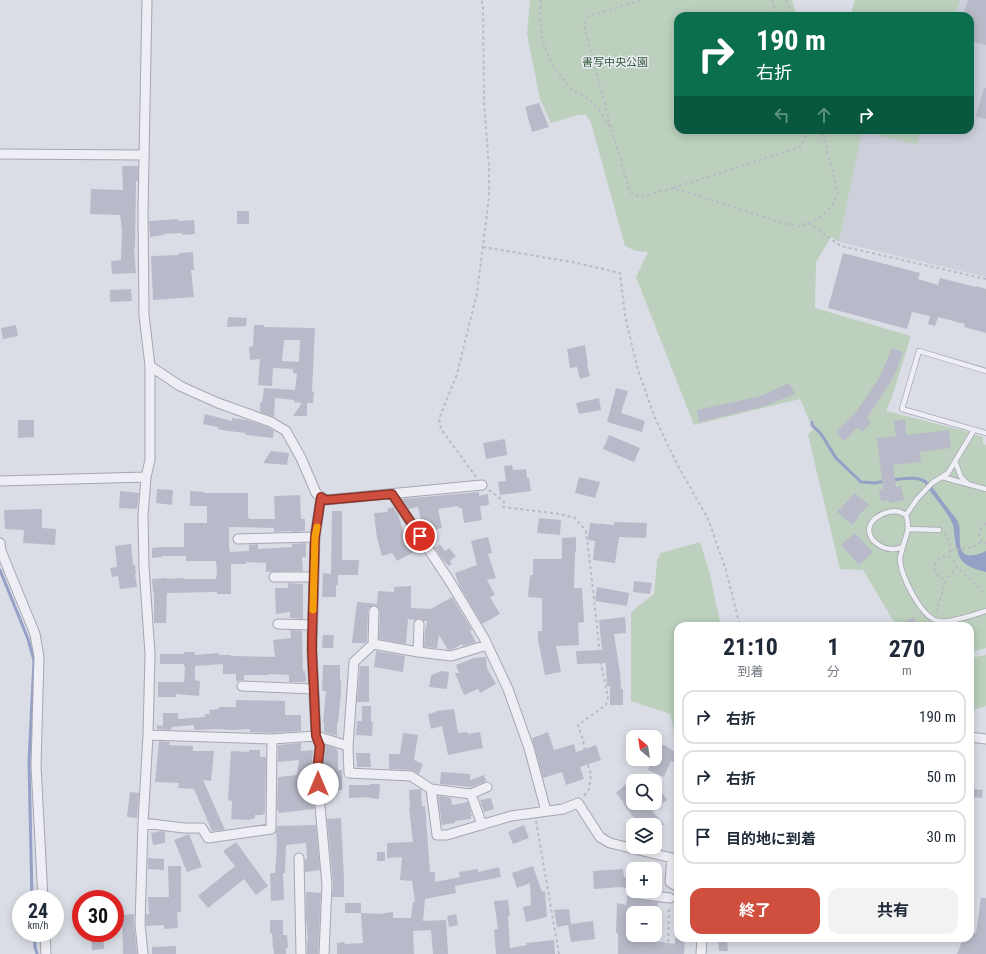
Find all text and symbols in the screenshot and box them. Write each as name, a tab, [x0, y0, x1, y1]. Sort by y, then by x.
text: 190 m	[756, 24, 826, 57]
icon: right	[690, 28, 742, 80]
park label: 書写中央公園	[582, 56, 648, 69]
text: 右折	[756, 62, 792, 83]
icon: left	[771, 104, 793, 126]
icon: ahead	[813, 104, 835, 126]
icon: right	[855, 104, 877, 126]
pin	[403, 519, 437, 553]
icon: arrive	[409, 525, 431, 547]
text: 21:10	[723, 633, 778, 661]
text: 1	[827, 633, 839, 661]
text: 270	[889, 635, 925, 663]
text: m	[902, 663, 912, 678]
text: 到着	[737, 664, 763, 679]
text: 分	[827, 664, 840, 679]
icon: right	[692, 706, 714, 728]
text: 190 m	[919, 708, 956, 726]
text: 右折	[726, 710, 756, 728]
north arrow	[626, 730, 662, 766]
map controls	[626, 730, 662, 942]
position arrow	[297, 763, 339, 805]
icon: right	[692, 766, 714, 788]
text: 50 m	[926, 768, 956, 786]
text: 右折	[726, 770, 756, 788]
button: search	[626, 774, 662, 810]
button: layers	[626, 818, 662, 854]
icon: arrive	[692, 826, 714, 848]
text: 30 m	[926, 828, 956, 846]
text: 目的地に到着	[726, 830, 816, 848]
button: +	[626, 862, 662, 898]
button: 終了	[690, 888, 820, 934]
button: 共有	[828, 888, 958, 934]
speed limit sign: 30	[72, 890, 124, 942]
text: 24	[28, 899, 48, 923]
button: −	[626, 906, 662, 942]
text: km/h	[28, 920, 48, 931]

